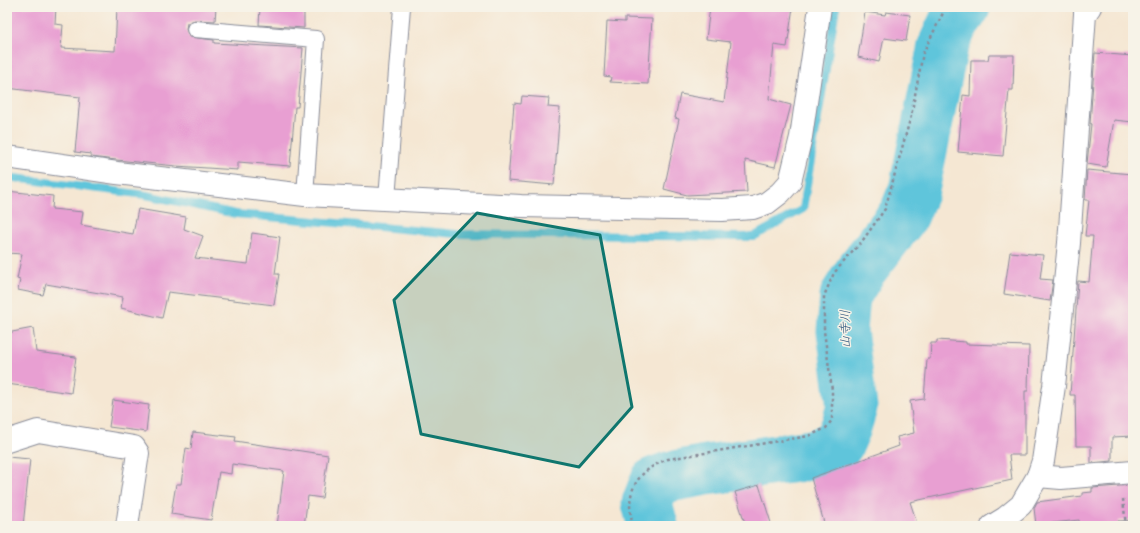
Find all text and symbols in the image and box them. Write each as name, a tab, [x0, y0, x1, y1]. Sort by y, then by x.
water label: 山寺川	[837, 309, 853, 349]

